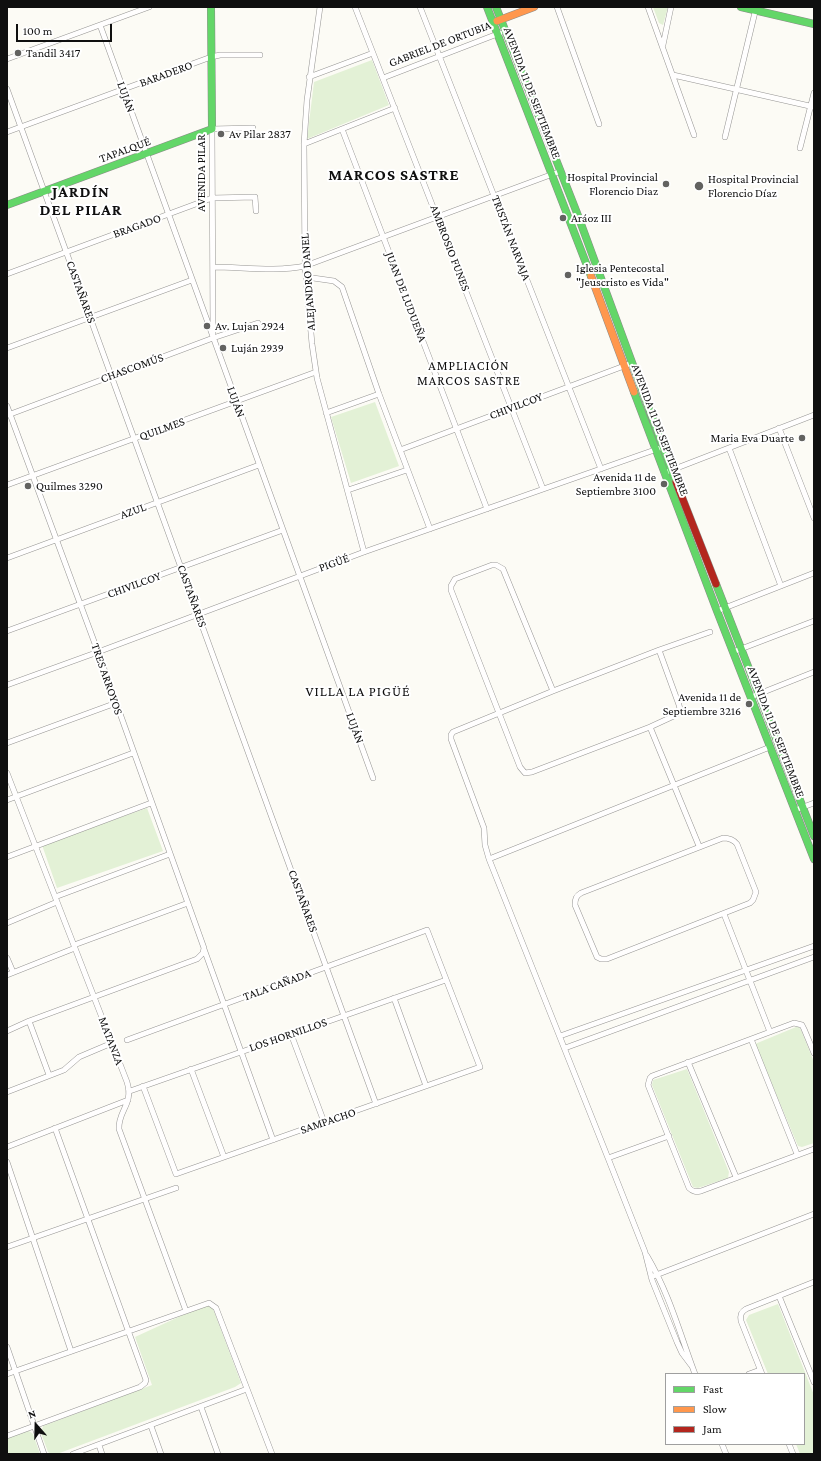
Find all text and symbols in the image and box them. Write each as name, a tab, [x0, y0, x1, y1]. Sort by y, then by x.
scale bar	[18, 16, 114, 42]
street label: GABRIEL DE ORTUBIA	[387, 18, 493, 70]
text: 100 m	[23, 24, 52, 38]
street label: AVENIDA 11 DE SEPTIEMBRE	[500, 25, 564, 161]
place label: Tandil 3417	[26, 46, 80, 60]
marker: Tandil 3417	[13, 48, 23, 58]
street label: BARADERO	[137, 58, 195, 90]
street label: LUJÁN	[114, 80, 138, 114]
place label: Av Pilar 2837	[229, 127, 291, 141]
marker: Av Pilar 2837	[216, 129, 226, 139]
street label: TAPALQUÉ	[97, 134, 153, 166]
street label: AVENIDA PILAR	[194, 134, 208, 212]
district label: MARCOS SASTRE	[328, 165, 460, 185]
place label: Hospital Provincial Florencio Diaz	[567, 170, 658, 198]
place label: Hospital Provincial Florencio Díaz	[708, 172, 799, 200]
marker: Hospital Provincial Florencio Diaz	[661, 179, 671, 189]
marker: Hospital Provincial Florencio Díaz	[693, 180, 705, 192]
district label: JARDÍN DEL PILAR	[40, 182, 122, 220]
street label: TRISTÁN NARVAJA	[488, 193, 534, 283]
street label: AMBROSIO FUNES	[427, 203, 473, 293]
street label: BRAGADO	[111, 211, 163, 241]
place label: Aráoz III	[571, 211, 612, 225]
marker: Aráoz III	[558, 213, 568, 223]
street label: ALEJANDRO DANEL	[297, 233, 319, 331]
street label: JUAN DE LUDUEÑA	[382, 250, 430, 344]
street label: CASTAÑARES	[63, 259, 99, 325]
place label: Iglesia Pentecostal "Jeuscristo es Vida"	[576, 261, 669, 289]
marker: Iglesia Pentecostal "Jeuscristo es Vida"	[563, 270, 573, 280]
place label: Av. Lujan 2924	[215, 319, 285, 333]
marker: Av. Lujan 2924	[202, 321, 212, 331]
place label: Luján 2939	[231, 341, 284, 355]
marker: Luján 2939	[218, 343, 228, 353]
street label: CHASCOMÚS	[99, 350, 165, 386]
district label: AMPLIACIÓN MARCOS SASTRE	[417, 358, 521, 389]
street label: AVENIDA 11 DE SEPTIEMBRE	[628, 362, 692, 498]
street label: LUJÁN	[224, 385, 248, 419]
street label: CHIVILCOY	[487, 389, 545, 423]
street label: QUILMES	[137, 414, 187, 444]
place label: Maria Eva Duarte	[710, 431, 794, 445]
marker: Maria Eva Duarte	[797, 433, 807, 443]
place label: Avenida 11 de Septiembre 3100	[576, 470, 656, 498]
place label: Quilmes 3290	[36, 479, 103, 493]
marker: Avenida 11 de Septiembre 3100	[659, 479, 669, 489]
marker: Quilmes 3290	[23, 481, 33, 491]
street label: AZUL	[118, 500, 148, 522]
street label: PIGÜÉ	[317, 551, 351, 575]
street label: CASTAÑARES	[174, 563, 210, 629]
street label: CHIVILCOY	[105, 569, 163, 601]
street label: TRES ARROYOS	[88, 641, 126, 717]
street label: AVENIDA 11 DE SEPTIEMBRE	[744, 664, 808, 800]
district label: VILLA LA PIGÜÉ	[305, 684, 411, 700]
place label: Avenida 11 de Septiembre 3216	[663, 690, 741, 718]
marker: Avenida 11 de Septiembre 3216	[744, 699, 754, 709]
street label: LUJÁN	[343, 711, 367, 745]
street label: CASTAÑARES	[285, 868, 321, 934]
street label: TALA CAÑADA	[241, 966, 313, 1004]
street label: MATANZA	[95, 1015, 127, 1067]
street label: LOS HORNILLOS	[247, 1015, 329, 1055]
street label: SAMPACHO	[298, 1105, 358, 1137]
legend	[665, 1373, 805, 1445]
text: Fast	[703, 1382, 723, 1396]
text: Slow	[703, 1402, 727, 1416]
north arrow	[16, 1405, 56, 1445]
text: N	[26, 1407, 37, 1421]
text: Jam	[703, 1422, 722, 1436]

